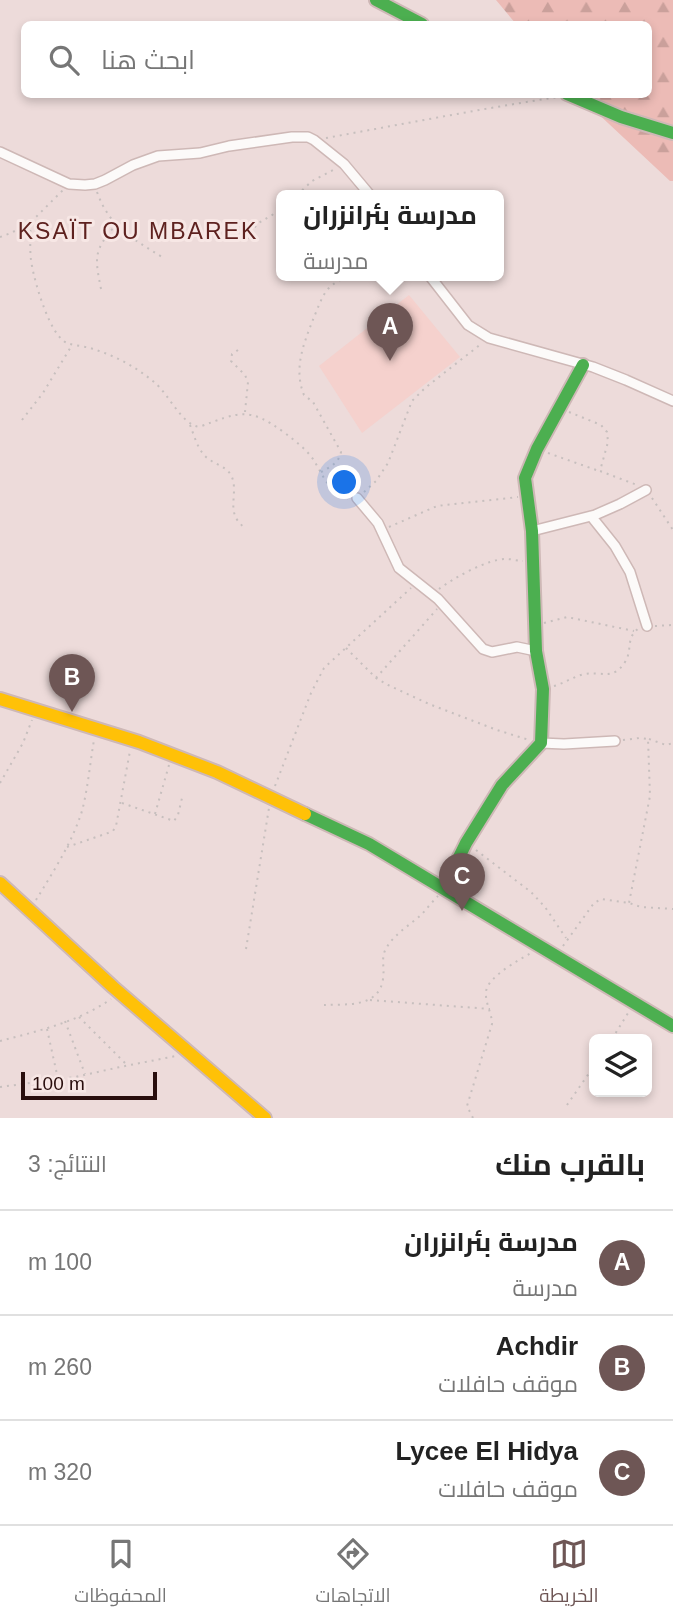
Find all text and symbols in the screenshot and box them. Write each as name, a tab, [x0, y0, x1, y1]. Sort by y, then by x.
search box	[21, 21, 652, 98]
icon: search	[45, 41, 83, 79]
text: ابحث هنا	[101, 45, 195, 75]
popup	[276, 190, 504, 281]
text: مدرسة بئرانزران	[303, 200, 477, 230]
district label: KSAÏT OU MBAREK	[18, 218, 258, 244]
text: مدرسة	[303, 248, 369, 274]
pin: A	[367, 303, 413, 361]
your location	[327, 465, 361, 499]
pin: B	[49, 654, 95, 712]
pin: C	[439, 853, 485, 911]
map controls	[589, 1034, 652, 1097]
button: layers	[589, 1034, 652, 1097]
scale bar	[21, 1069, 158, 1101]
text: 100 m	[32, 1073, 85, 1094]
text: بالقرب منك	[495, 1148, 645, 1181]
text: النتائج: 3	[28, 1151, 107, 1177]
text: مدرسة بئرانزران	[404, 1227, 578, 1257]
text: 100 m	[28, 1249, 92, 1275]
text: A	[614, 1249, 630, 1275]
text: مدرسة	[513, 1275, 578, 1301]
text: Achdir	[496, 1331, 578, 1361]
text: 260 m	[28, 1354, 92, 1380]
text: B	[614, 1354, 630, 1380]
text: موقف حافلات	[438, 1371, 578, 1397]
text: Lycee El Hidya	[395, 1436, 578, 1466]
text: 320 m	[28, 1459, 92, 1485]
text: C	[614, 1459, 630, 1485]
text: موقف حافلات	[438, 1476, 578, 1502]
tab: المحفوظات	[74, 1535, 167, 1613]
tab: الاتجاهات	[315, 1535, 391, 1613]
tab: الخريطة	[539, 1535, 599, 1613]

